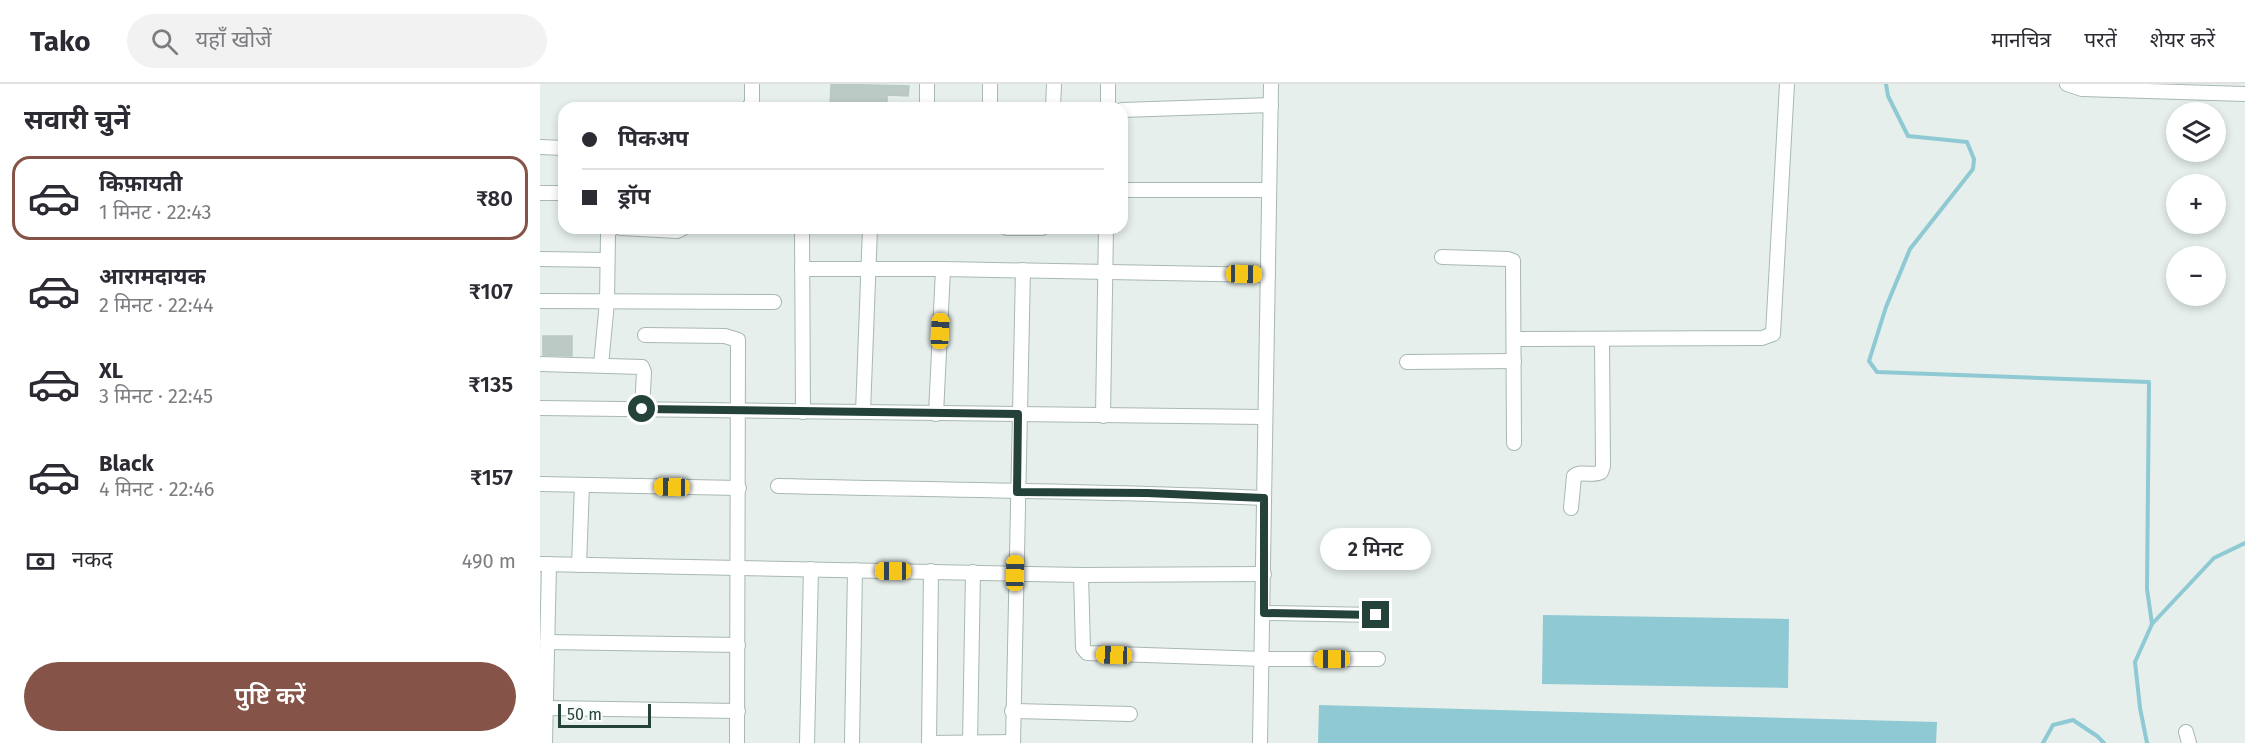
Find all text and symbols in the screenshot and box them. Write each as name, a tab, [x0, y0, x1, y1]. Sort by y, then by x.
search box	[127, 14, 547, 68]
text: Tako	[30, 25, 91, 58]
icon: search	[148, 25, 181, 58]
text: यहाँ खोजें	[196, 26, 272, 53]
text: मानचित्र	[1991, 27, 2051, 53]
text: परतें	[2084, 27, 2117, 53]
text: शेयर करें	[2150, 27, 2215, 53]
map controls	[2166, 102, 2226, 306]
button: layers	[2166, 102, 2226, 162]
text: सवारी चुनें	[24, 104, 130, 136]
text: पिकअप	[618, 125, 689, 152]
text: किफ़ायती	[99, 170, 183, 197]
icon: car	[27, 171, 81, 225]
button: +	[2166, 174, 2226, 234]
text: ड्रॉप	[618, 183, 651, 210]
text: ₹80	[476, 185, 513, 212]
text: 1 मिनट · 22:43	[99, 200, 211, 224]
button: −	[2166, 246, 2226, 306]
text: आरामदायक	[99, 263, 206, 290]
icon: car	[27, 264, 81, 318]
car	[1226, 265, 1262, 283]
text: ₹107	[469, 278, 513, 305]
text: 2 मिनट · 22:44	[99, 293, 214, 317]
car	[930, 313, 950, 349]
icon: car	[27, 357, 81, 411]
text: XL	[99, 357, 123, 384]
text: ₹135	[468, 371, 513, 398]
text: 3 मिनट · 22:45	[99, 384, 213, 408]
route start	[628, 395, 655, 422]
icon: car	[27, 450, 81, 504]
text: Black	[99, 450, 154, 477]
text: ₹157	[470, 464, 513, 491]
text: 4 मिनट · 22:46	[99, 477, 214, 501]
car	[654, 478, 690, 496]
callout: 2 मिनट	[1320, 528, 1432, 570]
text: 2 मिनट	[1348, 537, 1403, 561]
icon: cash	[24, 545, 57, 578]
text: नकद	[72, 546, 113, 573]
text: 490 m	[462, 549, 516, 573]
car	[1006, 555, 1024, 591]
car	[875, 562, 911, 580]
route end	[1362, 601, 1389, 628]
car	[1096, 645, 1132, 665]
car	[1314, 650, 1350, 668]
button: पुष्टि करें	[24, 662, 516, 731]
scale bar	[558, 701, 651, 728]
text: 50 m	[567, 705, 602, 724]

